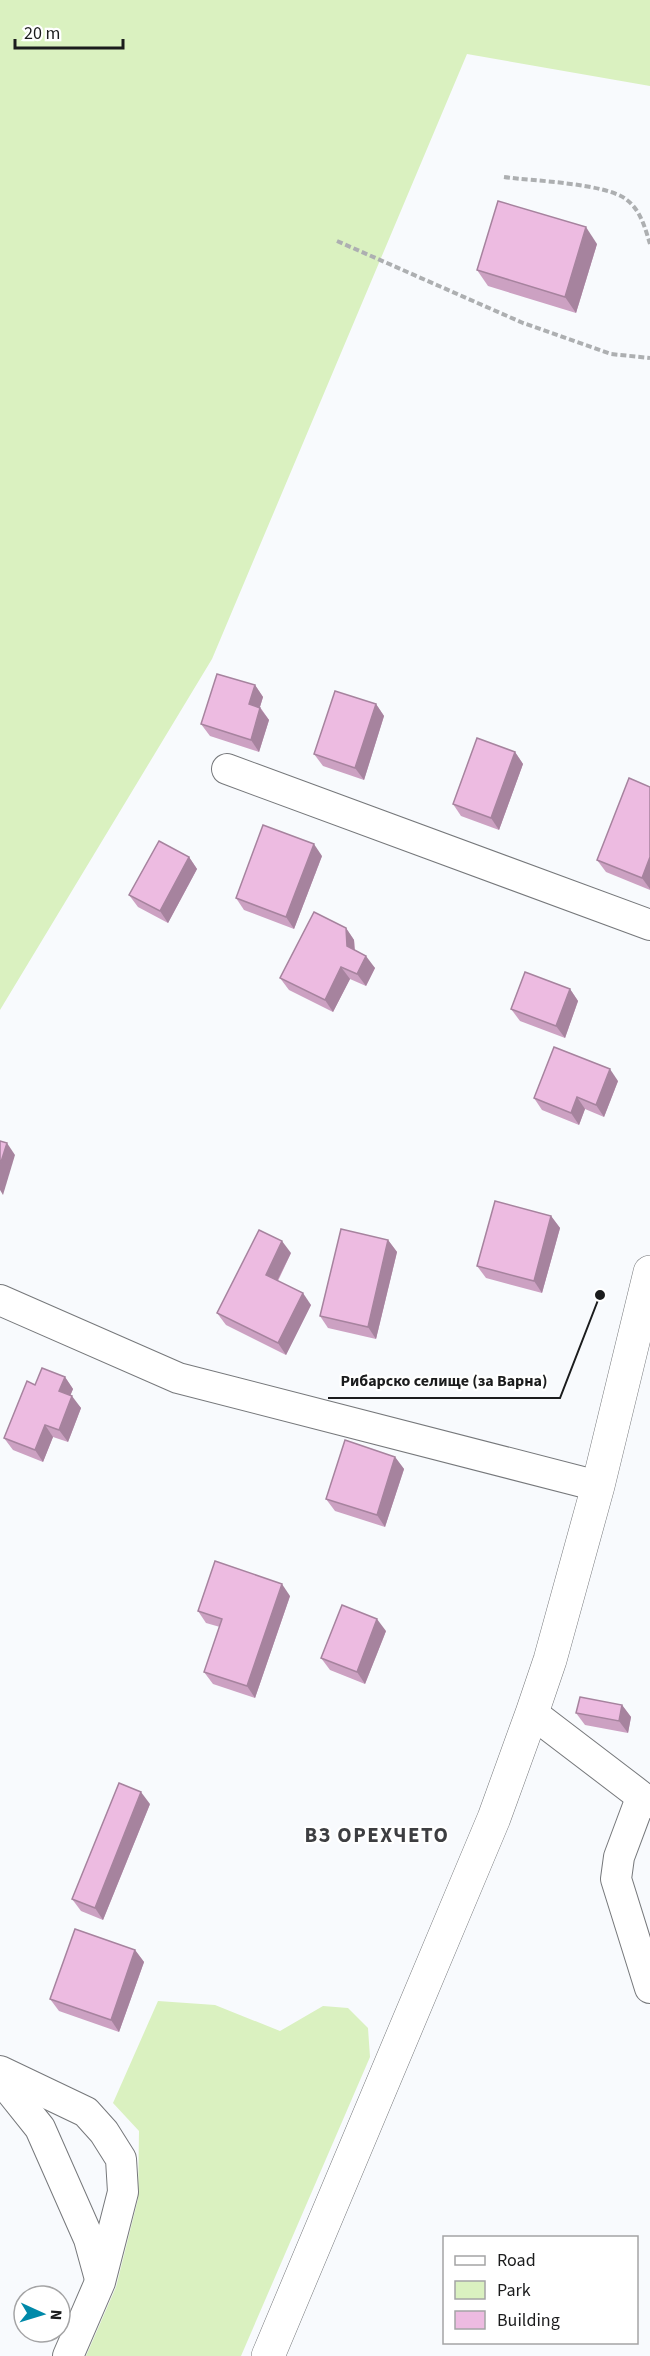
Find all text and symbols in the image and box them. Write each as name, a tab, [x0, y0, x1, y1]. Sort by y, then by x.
scale bar	[15, 12, 123, 50]
text: 20 m	[24, 21, 60, 46]
callout: Рибарско селище (за Варна)	[328, 1364, 560, 1398]
text: Рибарско селище (за Варна)	[340, 1370, 548, 1392]
district label: ВЗ ОРЕХЧЕТО	[305, 1820, 449, 1850]
legend	[443, 2236, 638, 2344]
text: Road	[497, 2248, 536, 2273]
text: Park	[497, 2278, 531, 2303]
north arrow	[12, 2284, 72, 2344]
text: Building	[497, 2308, 560, 2333]
text: N	[45, 2309, 67, 2321]

